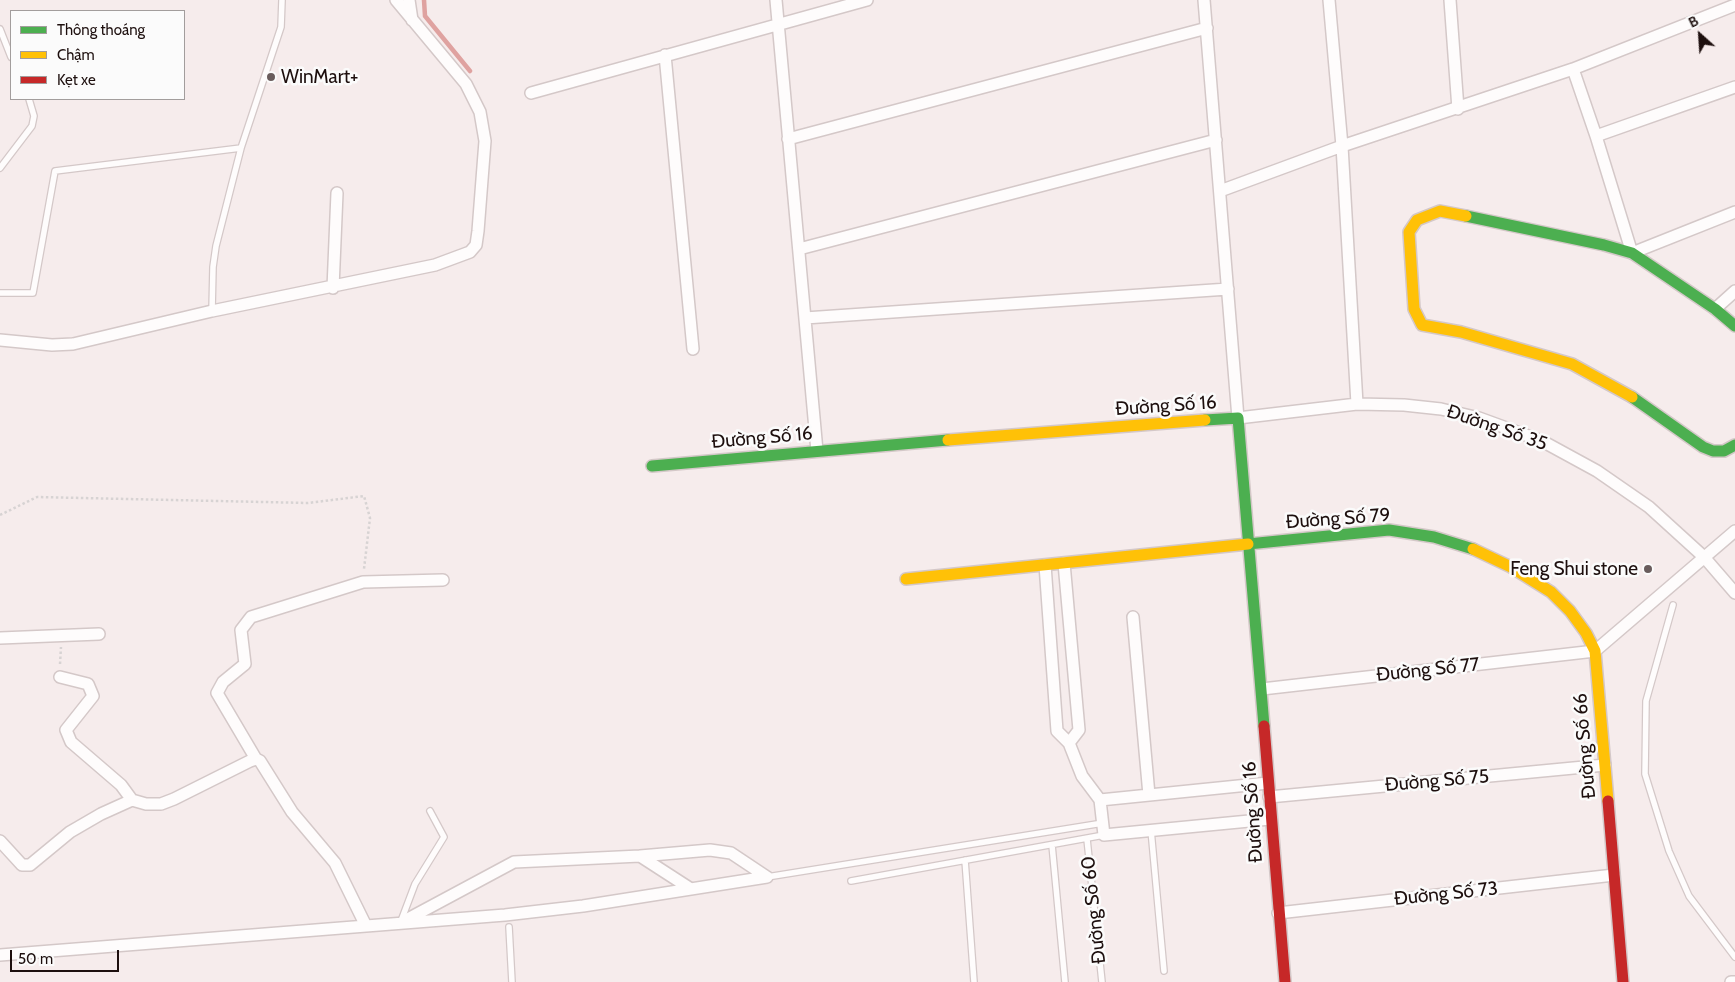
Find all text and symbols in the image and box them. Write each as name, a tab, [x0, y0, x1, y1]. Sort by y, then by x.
legend	[10, 10, 185, 100]
north arrow	[1675, 10, 1725, 60]
text: B	[1686, 12, 1701, 32]
text: Thông thoáng	[57, 21, 145, 39]
text: Chậm	[57, 46, 95, 64]
place label: WinMart+	[281, 66, 358, 88]
text: Kẹt xe	[57, 71, 96, 89]
marker: WinMart+	[265, 71, 277, 83]
street label: Đường Số 16	[1115, 391, 1217, 421]
street label: Đường Số 35	[1444, 400, 1550, 456]
street label: Đường Số 16	[710, 422, 814, 454]
street label: Đường Số 79	[1285, 504, 1391, 534]
place label: Feng Shui stone	[1510, 558, 1638, 580]
marker: Feng Shui stone	[1642, 563, 1654, 575]
street label: Đường Số 77	[1375, 653, 1481, 687]
street label: Đường Số 66	[1569, 692, 1601, 800]
street label: Đường Số 16	[1238, 761, 1268, 863]
street label: Đường Số 75	[1384, 765, 1490, 797]
street label: Đường Số 60	[1077, 855, 1111, 965]
street label: Đường Số 73	[1393, 877, 1499, 911]
scale bar	[12, 940, 121, 972]
text: 50 m	[18, 950, 53, 968]

